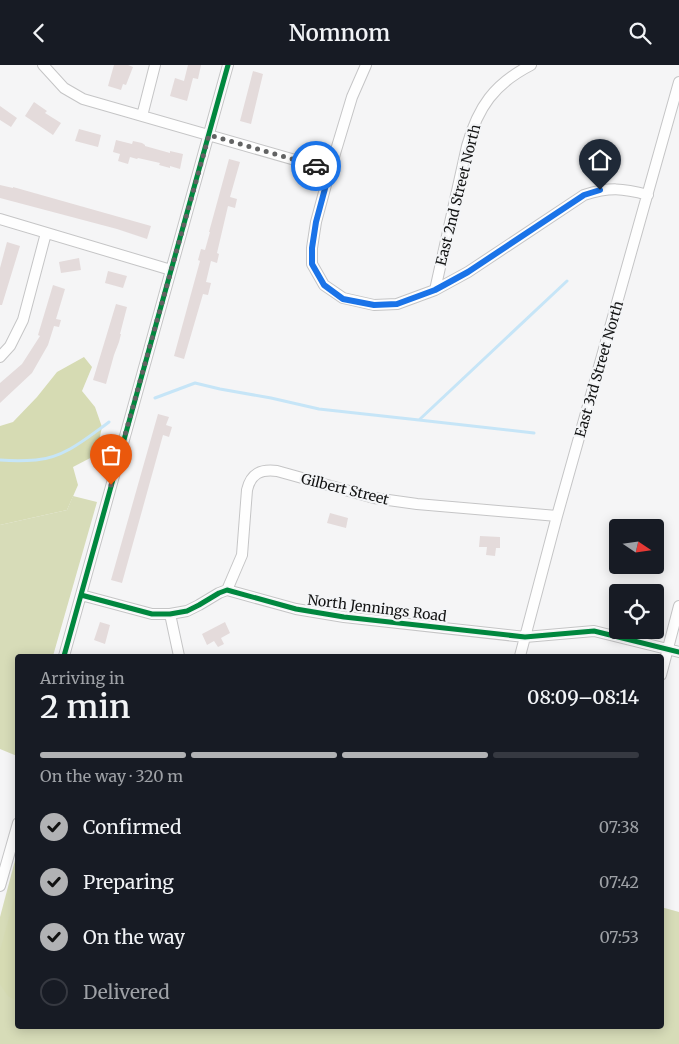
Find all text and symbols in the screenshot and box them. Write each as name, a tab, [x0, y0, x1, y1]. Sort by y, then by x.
icon: back	[25, 19, 53, 47]
text: Nomnom	[289, 19, 390, 47]
icon: search	[626, 19, 654, 47]
street label: East 2nd Street North	[432, 122, 484, 268]
pin	[579, 139, 621, 190]
courier	[291, 141, 341, 191]
icon: home	[586, 146, 614, 174]
icon: car	[302, 152, 330, 180]
street label: East 3rd Street North	[571, 299, 627, 439]
pin	[90, 434, 132, 485]
icon: bag	[97, 441, 125, 469]
street label: Gilbert Street	[299, 469, 391, 509]
north arrow	[609, 519, 664, 574]
map controls	[609, 519, 664, 639]
button: locate	[609, 584, 664, 639]
street label: North Jennings Road	[306, 591, 448, 626]
text: Arriving in	[40, 668, 125, 688]
text: 08:09–08:14	[527, 685, 639, 709]
text: 2 min	[40, 687, 130, 727]
text: On the way · 320 m	[40, 766, 183, 786]
icon: check	[40, 813, 68, 841]
text: Confirmed	[83, 815, 181, 839]
text: 07:38	[599, 817, 639, 837]
icon: check	[40, 868, 68, 896]
text: Preparing	[83, 870, 174, 894]
text: 07:42	[599, 872, 639, 892]
icon: check	[40, 923, 68, 951]
text: On the way	[83, 925, 185, 949]
text: 07:53	[599, 927, 639, 947]
text: Delivered	[83, 980, 170, 1004]

